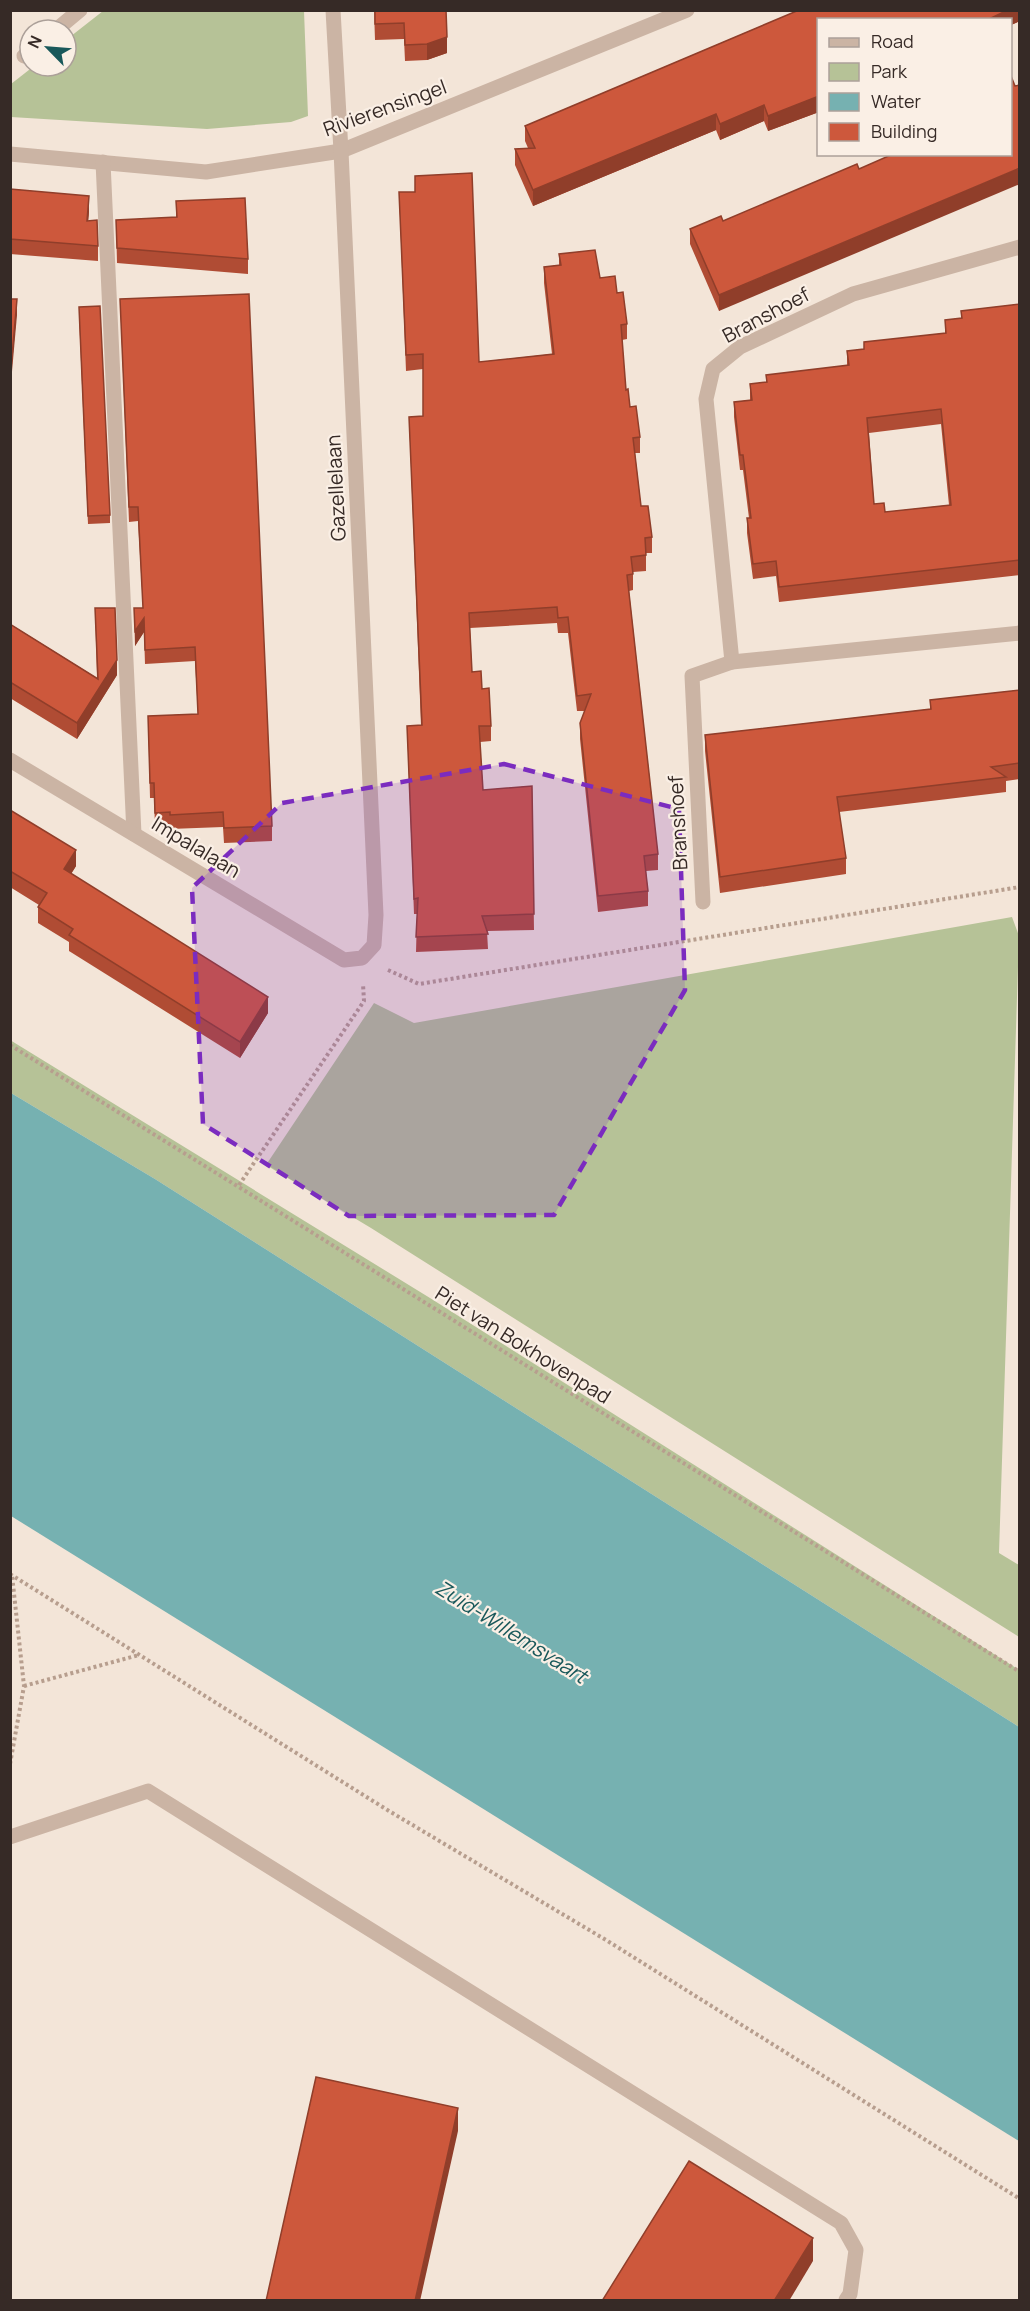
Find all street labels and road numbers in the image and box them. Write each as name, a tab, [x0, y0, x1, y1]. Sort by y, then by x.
street label: Rivierensingel	[319, 73, 450, 142]
street label: Branshoef	[717, 280, 814, 349]
street label: Gazellelaan	[319, 434, 352, 542]
street label: Branshoef	[662, 775, 693, 871]
street label: Impalalaan	[147, 809, 246, 884]
street label: Piet van Bokhovenpad	[430, 1280, 616, 1410]

